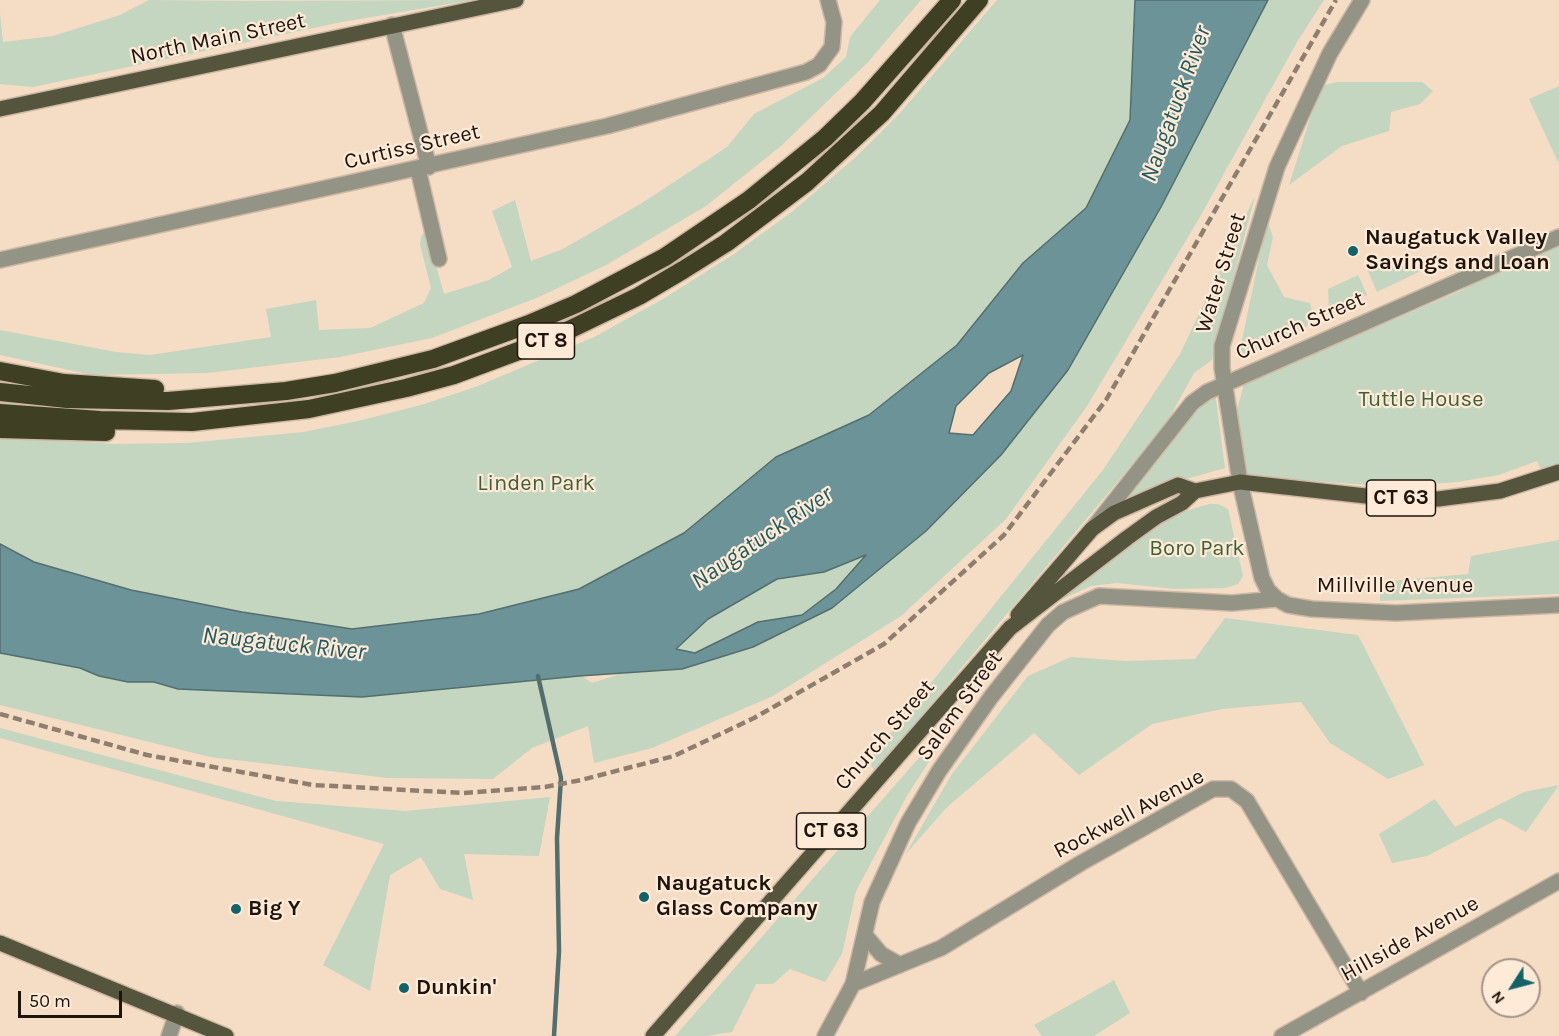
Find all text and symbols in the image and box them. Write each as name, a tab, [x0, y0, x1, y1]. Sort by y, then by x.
street label: North Main Street	[128, 8, 308, 70]
water label: Naugatuck River	[1134, 22, 1218, 186]
street label: Curtiss Street	[342, 119, 482, 175]
street label: Water Street	[1190, 210, 1252, 336]
place label: Naugatuck Valley Savings and Loan	[1365, 225, 1550, 276]
marker: Naugatuck Valley Savings and Loan	[1346, 244, 1360, 258]
street label: Church Street	[1231, 286, 1369, 366]
road number: CT 8	[518, 323, 574, 359]
park label: Tuttle House	[1359, 387, 1483, 413]
park label: Linden Park	[477, 471, 595, 497]
water label: Naugatuck River	[686, 480, 838, 596]
road number: CT 63	[1366, 480, 1436, 516]
park label: Boro Park	[1149, 536, 1245, 562]
street label: Millville Avenue	[1317, 573, 1473, 599]
water label: Naugatuck River	[201, 621, 367, 667]
street label: Salem Street	[911, 646, 1009, 766]
street label: Church Street	[830, 674, 940, 796]
street label: Rockwell Avenue	[1049, 763, 1209, 865]
road number: CT 63	[796, 813, 866, 849]
place label: Naugatuck Glass Company	[656, 871, 818, 922]
marker: Naugatuck Glass Company	[637, 890, 651, 904]
street label: Hillside Avenue	[1336, 890, 1484, 988]
place label: Big Y	[248, 896, 301, 922]
marker: Big Y	[229, 902, 243, 916]
north arrow	[1481, 958, 1541, 1018]
place label: Dunkin'	[416, 975, 496, 1001]
scale bar	[21, 979, 124, 1017]
marker: Dunkin'	[397, 981, 411, 995]
text: N	[1487, 987, 1509, 1008]
text: 50 m	[29, 990, 71, 1012]

